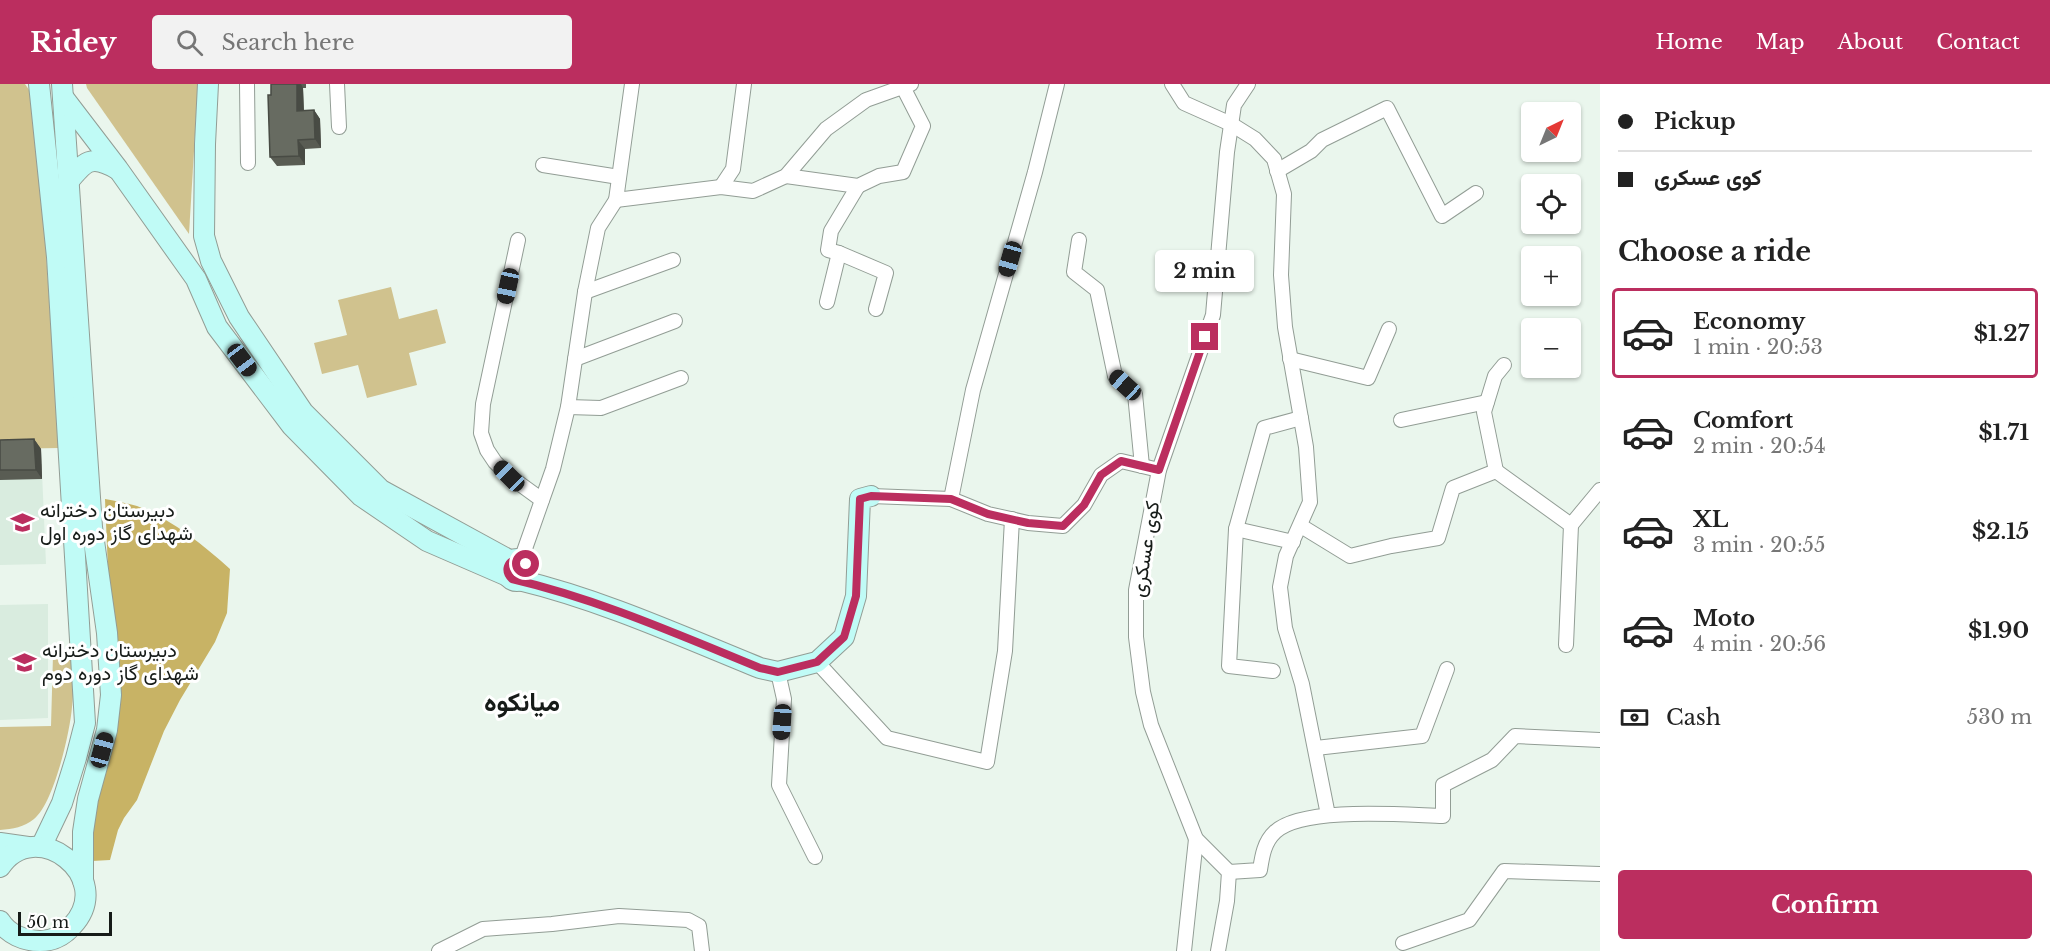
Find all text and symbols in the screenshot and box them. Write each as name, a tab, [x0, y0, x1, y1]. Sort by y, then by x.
search box	[152, 15, 572, 69]
text: Ridey	[30, 25, 116, 60]
icon: search	[173, 26, 206, 59]
text: Search here	[221, 29, 355, 56]
text: Home	[1656, 29, 1723, 55]
text: Map	[1756, 29, 1804, 55]
text: About	[1837, 29, 1903, 55]
text: Contact	[1936, 29, 2020, 55]
north arrow	[1521, 102, 1581, 162]
map controls	[1521, 102, 1581, 378]
text: Pickup	[1654, 108, 1736, 135]
text: کوی عسکری	[1654, 164, 1762, 191]
button: locate	[1521, 174, 1581, 234]
text: Choose a ride	[1618, 235, 1811, 268]
car	[996, 239, 1024, 279]
button: +	[1521, 246, 1581, 306]
callout: 2 min	[1156, 250, 1254, 292]
text: 2 min	[1173, 259, 1236, 283]
car	[495, 267, 521, 305]
icon: car	[1621, 306, 1675, 360]
text: Economy	[1693, 308, 1805, 335]
button: −	[1521, 318, 1581, 378]
text: $1.27	[1974, 320, 2029, 347]
route end	[1191, 323, 1218, 350]
text: 1 min · 20:53	[1693, 335, 1823, 359]
car	[224, 340, 260, 380]
car	[1106, 366, 1144, 404]
icon: car	[1621, 405, 1675, 459]
text: Comfort	[1693, 407, 1793, 434]
text: $1.71	[1978, 419, 2029, 446]
text: 2 min · 20:54	[1693, 434, 1826, 458]
car	[490, 457, 528, 495]
place label: دبیرستان دخترانه شهدای گاز دوره اول	[40, 498, 193, 546]
street label: کوی عسکری	[1126, 499, 1165, 599]
icon: car	[1621, 504, 1675, 558]
text: XL	[1693, 506, 1728, 533]
school or university icon: دبیرستان دخترانه شهدای گاز دوره اول	[9, 509, 35, 535]
text: $2.15	[1972, 518, 2029, 545]
text: 3 min · 20:55	[1693, 533, 1825, 557]
route start	[512, 550, 539, 577]
icon: car	[1621, 603, 1675, 657]
text: Moto	[1693, 605, 1755, 632]
text: $1.90	[1968, 617, 2029, 644]
text: 4 min · 20:56	[1693, 632, 1826, 656]
place label: دبیرستان دخترانه شهدای گاز دوره دوم	[42, 638, 199, 686]
school or university icon: دبیرستان دخترانه شهدای گاز دوره دوم	[11, 649, 37, 675]
district label: میانکوه	[484, 686, 560, 718]
icon: cash	[1618, 701, 1651, 734]
car	[772, 703, 792, 741]
text: Cash	[1666, 704, 1721, 731]
text: 530 m	[1967, 705, 2032, 729]
car	[89, 730, 115, 770]
button: Confirm	[1618, 870, 2032, 939]
scale bar	[18, 909, 112, 936]
text: 50 m	[27, 912, 69, 932]

